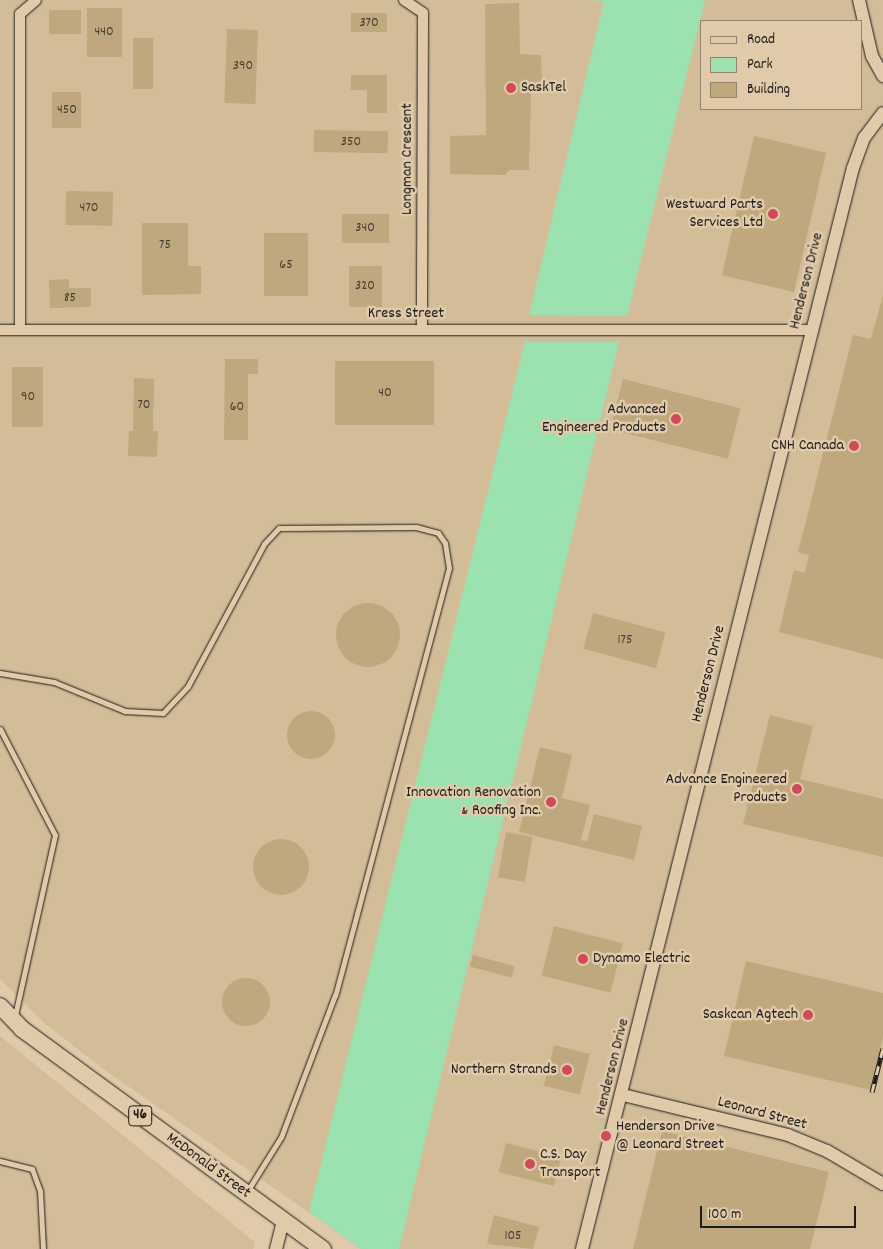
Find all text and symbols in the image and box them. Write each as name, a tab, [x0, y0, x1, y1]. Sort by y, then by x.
house number: 370	[359, 15, 379, 31]
legend	[700, 20, 863, 110]
house number: 440	[94, 24, 114, 40]
text: Road	[747, 29, 775, 51]
text: Park	[747, 54, 773, 76]
house number: 390	[233, 58, 253, 74]
place label: SaskTel	[521, 78, 566, 98]
text: Building	[747, 79, 790, 101]
marker: SaskTel	[505, 82, 517, 94]
house number: 450	[57, 102, 77, 118]
street label: Longman Crescent	[398, 103, 418, 215]
house number: 350	[341, 134, 361, 150]
place label: Westward Parts Services Ltd	[666, 195, 763, 233]
house number: 470	[80, 200, 98, 216]
marker: Westward Parts Services Ltd	[767, 208, 779, 220]
house number: 340	[355, 220, 375, 236]
street label: Henderson Drive	[786, 231, 828, 331]
house number: 75	[159, 237, 171, 253]
house number: 65	[279, 257, 293, 273]
house number: 320	[355, 278, 375, 294]
house number: 85	[64, 290, 76, 306]
street label: Kress Street	[368, 304, 444, 324]
house number: 40	[378, 385, 392, 401]
house number: 90	[21, 389, 35, 405]
house number: 70	[138, 397, 150, 413]
house number: 60	[230, 399, 244, 415]
place label: Advanced Engineered Products	[542, 400, 666, 438]
marker: Advanced Engineered Products	[670, 413, 682, 425]
place label: CNH Canada	[771, 436, 844, 456]
marker: CNH Canada	[848, 440, 860, 452]
street label: Henderson Drive	[688, 624, 730, 724]
house number: 175	[618, 632, 632, 648]
place label: Advance Engineered Products	[666, 770, 787, 808]
place label: Innovation Renovation & Roofing Inc.	[406, 783, 541, 821]
marker: Advance Engineered Products	[791, 783, 803, 795]
marker: Innovation Renovation & Roofing Inc.	[545, 796, 557, 808]
place label: Dynamo Electric	[593, 949, 690, 969]
marker: Dynamo Electric	[577, 953, 589, 965]
place label: Saskcan Agtech	[703, 1005, 798, 1025]
marker: Saskcan Agtech	[802, 1009, 814, 1021]
street label: Henderson Drive	[592, 1017, 634, 1117]
place label: Northern Strands	[451, 1060, 557, 1080]
marker: Northern Strands	[561, 1064, 573, 1076]
street label: Leonard Street	[715, 1093, 809, 1135]
road number: 46	[128, 1104, 152, 1128]
place label: Henderson Drive @ Leonard Street	[616, 1117, 724, 1155]
street label: McDonald Street	[162, 1129, 254, 1203]
marker: Henderson Drive @ Leonard Street	[600, 1130, 612, 1142]
place label: C.S. Day Transport	[540, 1145, 600, 1183]
marker: C.S. Day Transport	[524, 1158, 536, 1170]
scale bar	[703, 1196, 859, 1228]
text: 100 m	[708, 1204, 741, 1226]
house number: 105	[504, 1228, 522, 1244]

